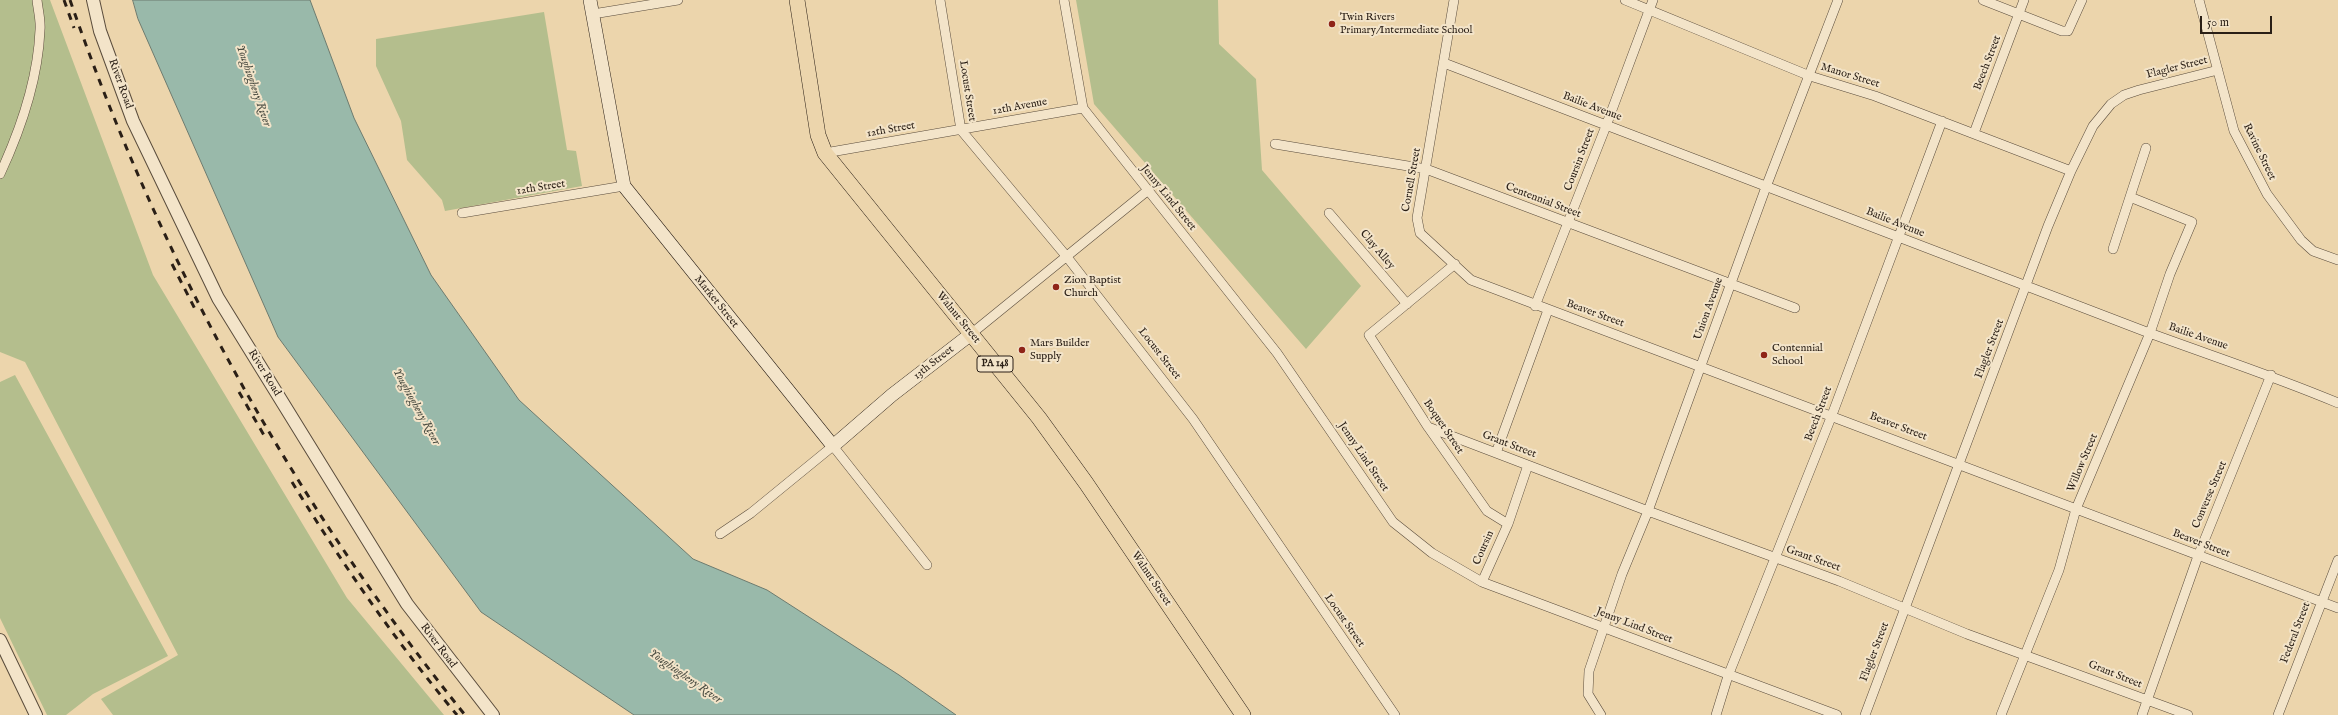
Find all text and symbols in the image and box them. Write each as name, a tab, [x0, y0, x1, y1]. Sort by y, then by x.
scale bar	[2202, 8, 2274, 34]
place label: Twin Rivers Primary/Intermediate School	[1340, 11, 1473, 37]
text: 50 m	[2207, 15, 2229, 30]
marker: Twin Rivers Primary/Intermediate School	[1327, 19, 1337, 29]
street label: Beech Street	[1972, 34, 2004, 92]
water label: Youghiogheny River	[232, 43, 274, 129]
street label: Flagler Street	[2145, 54, 2209, 82]
street label: River Road	[105, 57, 135, 111]
street label: Locust Street	[956, 60, 978, 122]
street label: Manor Street	[1819, 61, 1881, 91]
street label: Bailie Avenue	[1561, 90, 1623, 124]
street label: 12th Avenue	[992, 96, 1048, 118]
street label: 12th Street	[866, 119, 916, 141]
street label: Ravine Street	[2240, 122, 2278, 182]
street label: Coursin Street	[1562, 127, 1598, 193]
street label: Cornell Street	[1400, 147, 1424, 213]
street label: Jenny Lind Street	[1137, 162, 1199, 234]
street label: 12th Street	[516, 178, 566, 198]
street label: Centennial Street	[1503, 181, 1583, 221]
street label: Bailie Avenue	[1864, 205, 1926, 241]
street label: Clay Alley	[1357, 228, 1397, 272]
street label: Market Street	[691, 273, 741, 331]
place label: Zion Baptist Church	[1064, 274, 1121, 300]
street label: Union Avenue	[1692, 276, 1726, 342]
marker: Zion Baptist Church	[1051, 282, 1061, 292]
street label: Walnut Street	[933, 290, 983, 346]
street label: Beaver Street	[1564, 297, 1626, 331]
street label: Flagler Street	[1973, 317, 2007, 381]
street label: Bailie Avenue	[2167, 321, 2229, 353]
street label: Locust Street	[1135, 326, 1183, 382]
place label: Mars Builder Supply	[1030, 337, 1089, 363]
place label: Contennial School	[1772, 342, 1823, 368]
street label: 13th Street	[911, 343, 957, 383]
marker: Mars Builder Supply	[1017, 345, 1027, 355]
street label: River Road	[245, 347, 283, 399]
marker: Contennial School	[1759, 350, 1769, 360]
road number: PA 148	[977, 356, 1013, 372]
water label: Youghiogheny River	[389, 366, 443, 448]
street label: Beech Street	[1803, 385, 1835, 443]
street label: Boquet Street	[1420, 397, 1466, 457]
street label: Beaver Street	[1867, 410, 1929, 444]
street label: Jenny Lind Street	[1335, 420, 1391, 494]
street label: Grant Street	[1480, 429, 1538, 461]
street label: Willow Street	[2065, 432, 2101, 494]
street label: Converse Street	[2190, 459, 2230, 531]
street label: Beaver Street	[2170, 527, 2232, 561]
street label: Coursin	[1471, 529, 1497, 567]
street label: Grant Street	[1784, 543, 1842, 575]
street label: Walnut Street	[1128, 549, 1174, 609]
street label: Locust Street	[1321, 592, 1367, 650]
street label: Federal Street	[2278, 601, 2314, 665]
street label: Jenny Lind Street	[1594, 605, 1674, 647]
street label: Flagler Street	[1858, 620, 1892, 684]
street label: River Road	[417, 621, 459, 671]
water label: Youghiogheny River	[646, 647, 724, 707]
street label: Grant Street	[2086, 658, 2144, 692]

